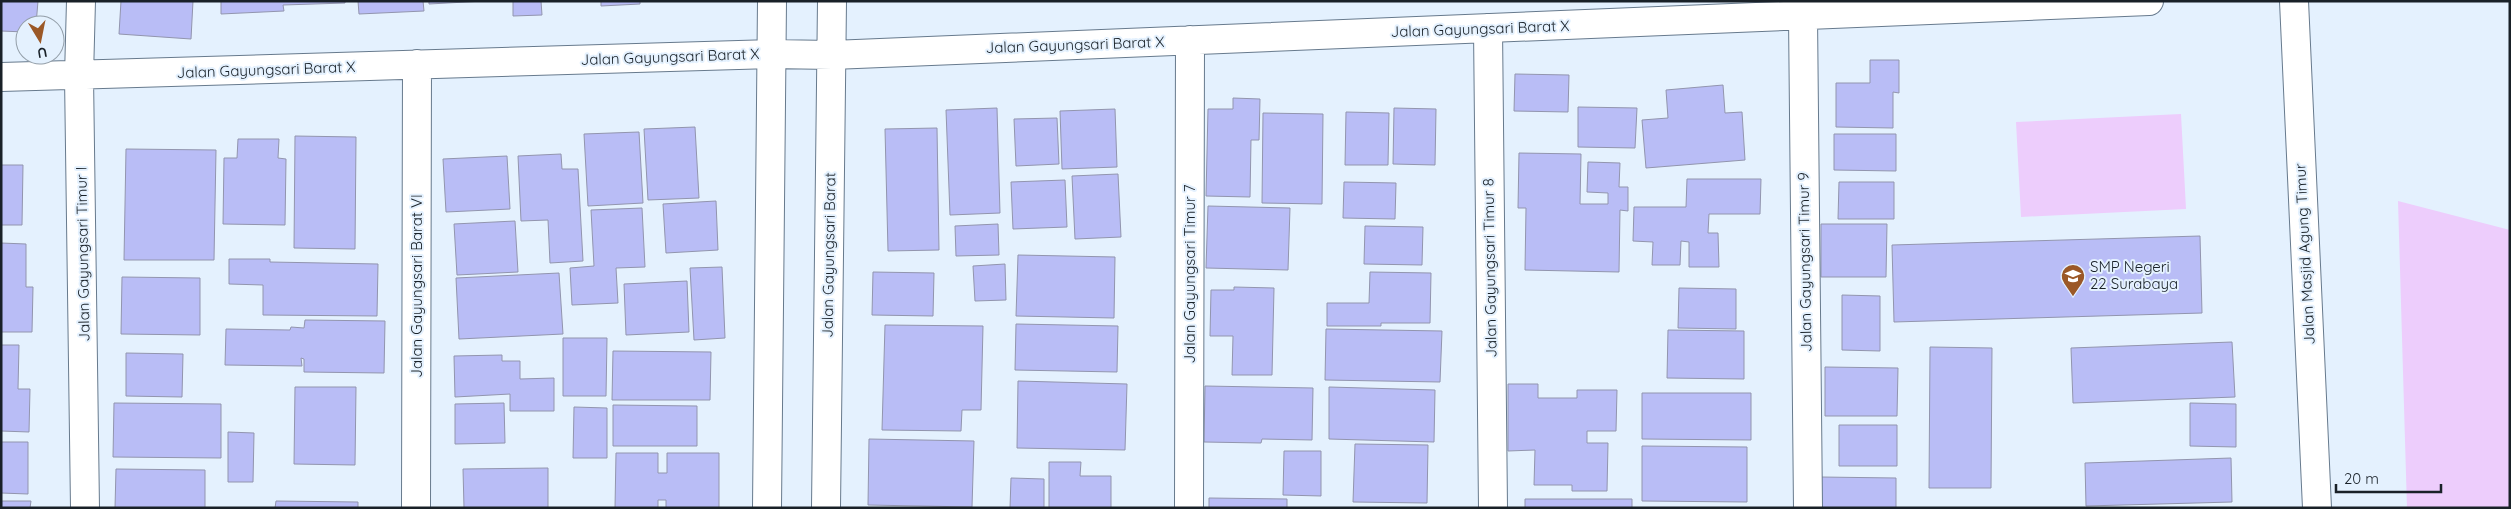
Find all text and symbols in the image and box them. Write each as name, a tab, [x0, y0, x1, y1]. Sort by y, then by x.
north arrow	[15, 15, 65, 65]
street label: Jalan Gayungsari Barat X	[1390, 16, 1570, 41]
street label: Jalan Gayungsari Barat X	[985, 32, 1165, 57]
text: U	[36, 43, 49, 63]
street label: Jalan Gayungsari Barat X	[580, 44, 760, 69]
street label: Jalan Gayungsari Barat X	[176, 57, 356, 82]
street label: Jalan Masjid Agung Timur	[2290, 163, 2319, 345]
street label: Jalan Gayungsari Timur I	[71, 166, 94, 342]
street label: Jalan Gayungsari Barat	[818, 172, 839, 338]
street label: Jalan Gayungsari Timur 9	[1793, 172, 1816, 352]
street label: Jalan Gayungsari Timur 8	[1478, 178, 1501, 358]
street label: Jalan Gayungsari Timur 7	[1180, 184, 1199, 364]
street label: Jalan Gayungsari Barat VI	[407, 194, 426, 378]
place label: SMP Negeri 22 Surabaya	[2090, 257, 2178, 293]
school or university icon: SMP Negeri 22 Surabaya	[2060, 263, 2086, 297]
scale bar	[2336, 462, 2441, 494]
text: 20 m	[2344, 469, 2379, 488]

